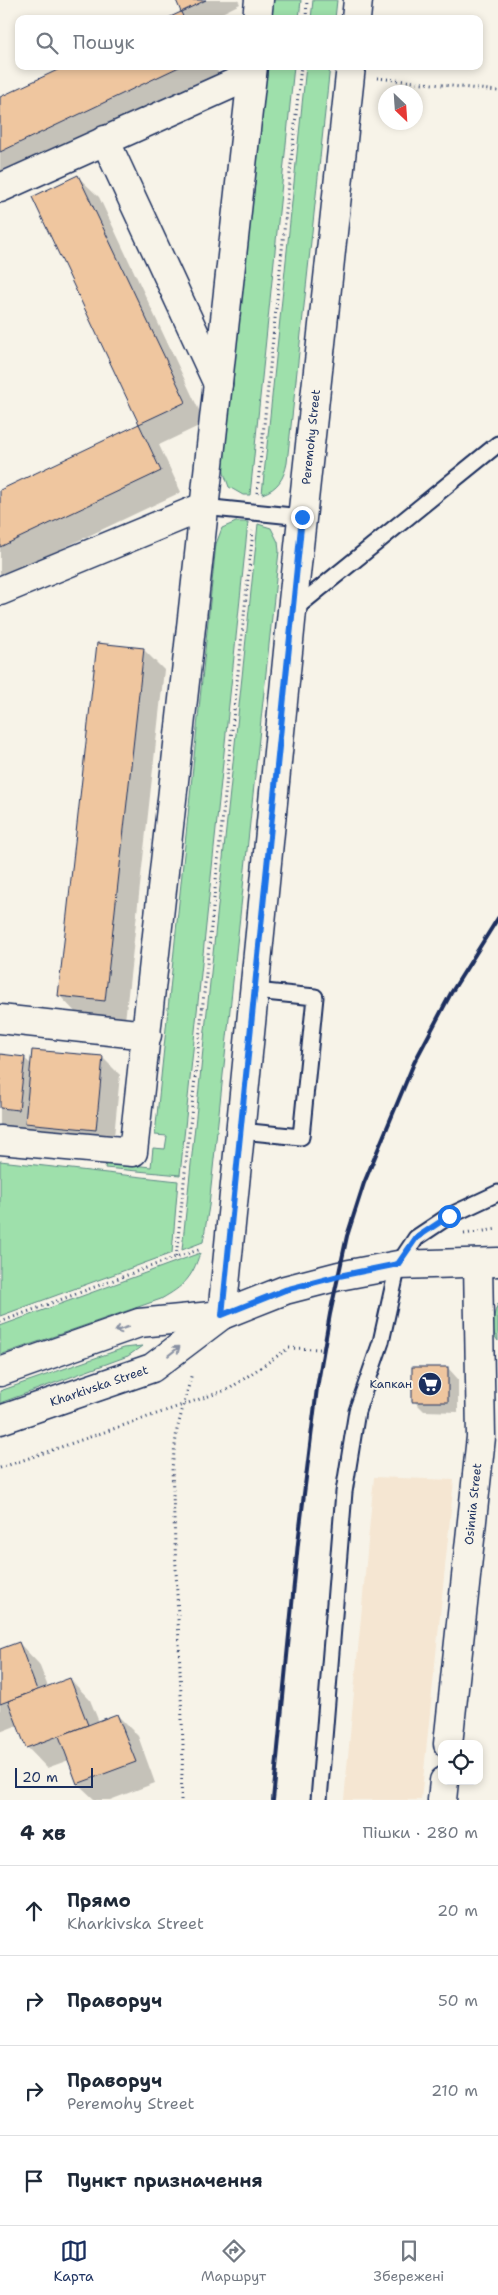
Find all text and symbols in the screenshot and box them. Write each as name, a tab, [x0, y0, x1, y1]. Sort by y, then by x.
search box	[15, 15, 483, 70]
icon: search	[33, 29, 61, 57]
text: Пошук	[73, 30, 135, 55]
north arrow	[378, 85, 423, 130]
street label: Peremohy Street	[298, 389, 324, 485]
route end	[291, 506, 314, 529]
route start	[438, 1205, 461, 1228]
one-way arrow	[115, 1325, 130, 1334]
one-way arrow	[167, 1346, 180, 1357]
street label: Kharkivska Street	[48, 1362, 150, 1410]
supermarket icon: Капкан	[417, 1371, 443, 1397]
place label: Капкан	[369, 1376, 412, 1392]
street label: Osinnia Street	[461, 1462, 485, 1546]
map controls	[438, 1740, 483, 1785]
button: locate	[438, 1740, 483, 1785]
scale bar	[15, 1765, 92, 1788]
text: 20 m	[22, 1768, 58, 1786]
text: 4 хв	[20, 1819, 66, 1847]
text: Пішки · 280 m	[363, 1822, 478, 1843]
text: Прямо	[67, 1888, 131, 1913]
icon: ahead	[20, 1897, 48, 1925]
text: 20 m	[437, 1900, 478, 1921]
text: Kharkivska Street	[67, 1913, 204, 1934]
icon: right	[20, 1987, 48, 2015]
text: Праворуч	[67, 1988, 162, 2013]
text: 50 m	[438, 1990, 478, 2011]
text: Праворуч	[67, 2068, 162, 2093]
icon: right	[20, 2077, 48, 2105]
text: 210 m	[431, 2080, 478, 2101]
text: Peremohy Street	[67, 2093, 195, 2114]
icon: arrive	[20, 2167, 48, 2195]
text: Пункт призначення	[67, 2168, 263, 2193]
tab: Карта	[54, 2237, 94, 2285]
tab: Маршрут	[201, 2237, 266, 2285]
tab: Збережені	[373, 2237, 444, 2285]

